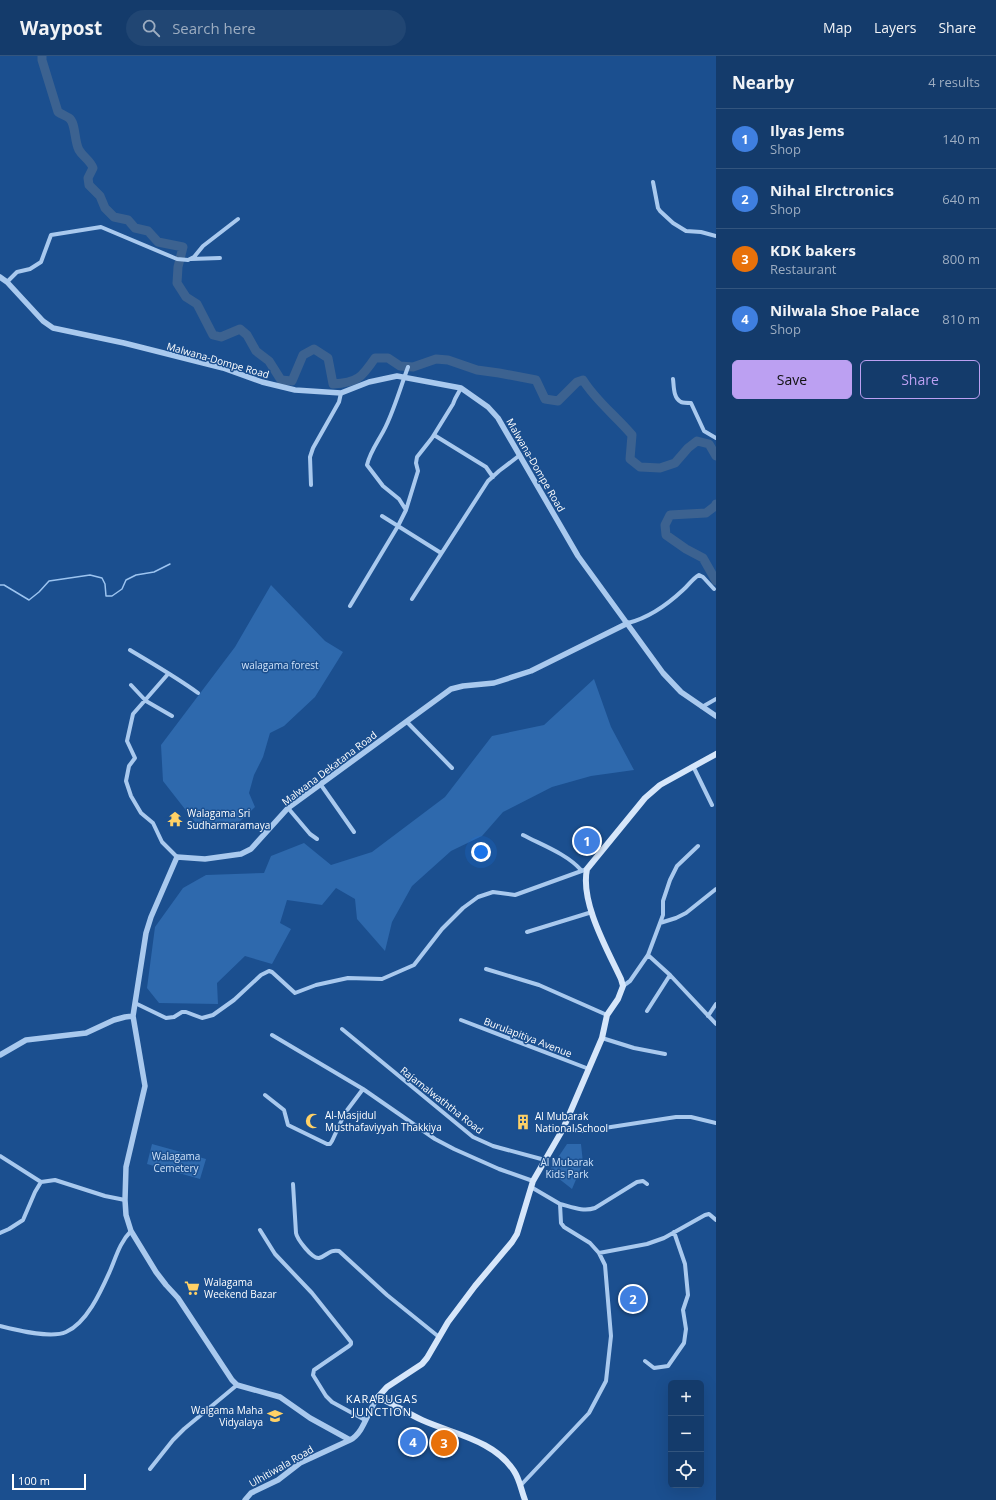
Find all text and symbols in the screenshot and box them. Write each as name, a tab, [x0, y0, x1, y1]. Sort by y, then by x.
search box	[126, 10, 406, 46]
text: Waypost	[20, 15, 102, 41]
icon: search	[140, 17, 162, 39]
text: Search here	[172, 18, 256, 38]
text: Map	[823, 18, 852, 37]
text: Layers	[874, 18, 916, 37]
text: Share	[938, 18, 976, 37]
text: Nearby	[732, 71, 794, 94]
text: 4 results	[928, 73, 980, 91]
text: Ilyas Jems	[770, 120, 845, 140]
text: 1	[741, 130, 749, 148]
text: 140 m	[942, 130, 980, 148]
text: Shop	[770, 140, 801, 158]
text: Nihal Elrctronics	[770, 180, 894, 200]
text: 2	[741, 190, 749, 208]
text: 640 m	[942, 190, 980, 208]
text: Shop	[770, 200, 801, 218]
text: KDK bakers	[770, 240, 856, 260]
text: 3	[741, 250, 749, 268]
text: 800 m	[942, 250, 980, 268]
text: Restaurant	[770, 260, 837, 278]
text: Nilwala Shoe Palace	[770, 300, 920, 320]
text: 4	[741, 310, 749, 328]
text: 810 m	[942, 310, 980, 328]
text: Shop	[770, 320, 801, 338]
street label: Malwana-Dompe Road	[165, 339, 271, 381]
button: Save	[732, 360, 852, 399]
button: Share	[860, 360, 980, 399]
street label: Malwana-Dompe Road	[503, 416, 569, 514]
park label: walagama forest	[241, 658, 319, 672]
street label: Malwana Dekatana Road	[279, 728, 379, 808]
place label: Walagama Sri Sudharmaramaya	[187, 806, 270, 832]
temple icon: Walagama Sri Sudharmaramaya	[166, 810, 184, 828]
pin: 1	[574, 826, 600, 856]
your location	[471, 842, 491, 862]
street label: Burulapitiya Avenue	[482, 1014, 575, 1060]
street label: Rajamalwaththa Road	[398, 1063, 486, 1137]
place label: Al-Masjidul Musthafaviyyah Thakkiya	[325, 1108, 442, 1134]
place label: Al Mubarak National School	[535, 1109, 608, 1135]
mosque icon: Al-Masjidul Musthafaviyyah Thakkiya	[304, 1112, 322, 1130]
building icon: Al Mubarak National School	[514, 1113, 532, 1131]
park label: Walagama Cemetery	[152, 1149, 200, 1175]
park label: Al Mubarak Kids Park	[540, 1155, 594, 1181]
place label: Walagama Weekend Bazar	[204, 1275, 277, 1301]
supermarket icon: Walagama Weekend Bazar	[183, 1279, 201, 1297]
pin: 2	[620, 1284, 646, 1314]
map controls	[668, 1380, 704, 1488]
button: +	[668, 1380, 704, 1416]
district label: KARABUGAS JUNCTION	[346, 1391, 418, 1419]
place label: Walgama Maha Vidyalaya	[191, 1403, 263, 1429]
school or university icon: Walgama Maha Vidyalaya	[266, 1407, 284, 1425]
button: −	[668, 1416, 704, 1452]
pin: 4	[400, 1427, 426, 1457]
pin: 3	[431, 1428, 457, 1458]
street label: Ulhitiwala Road	[246, 1442, 316, 1490]
button: locate	[668, 1452, 704, 1488]
scale bar	[12, 1472, 86, 1491]
text: 100 m	[18, 1473, 50, 1488]

